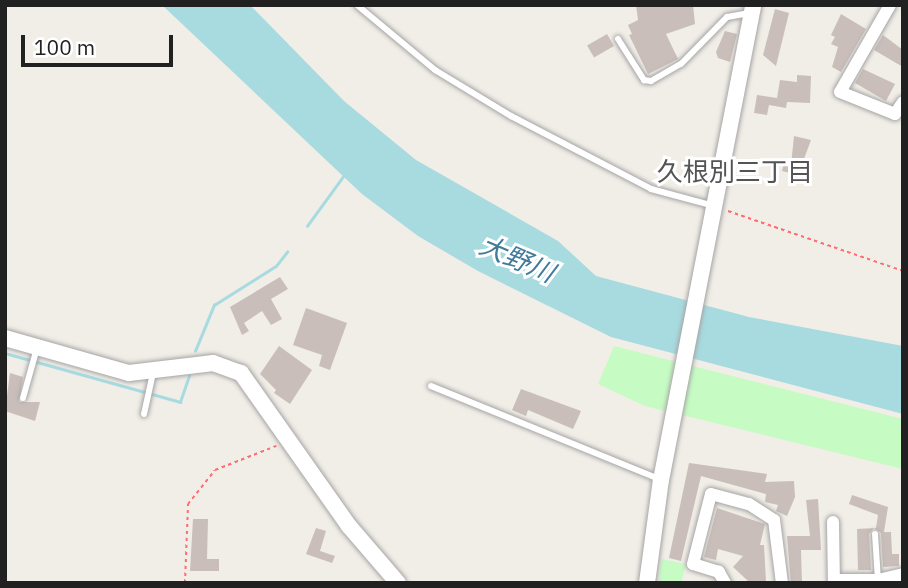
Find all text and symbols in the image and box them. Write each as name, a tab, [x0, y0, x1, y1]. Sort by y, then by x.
scale bar	[24, 21, 177, 65]
text: 100 m	[34, 33, 95, 61]
district label: 久根別三丁目	[657, 156, 813, 188]
water label: 大野川	[475, 229, 559, 289]

